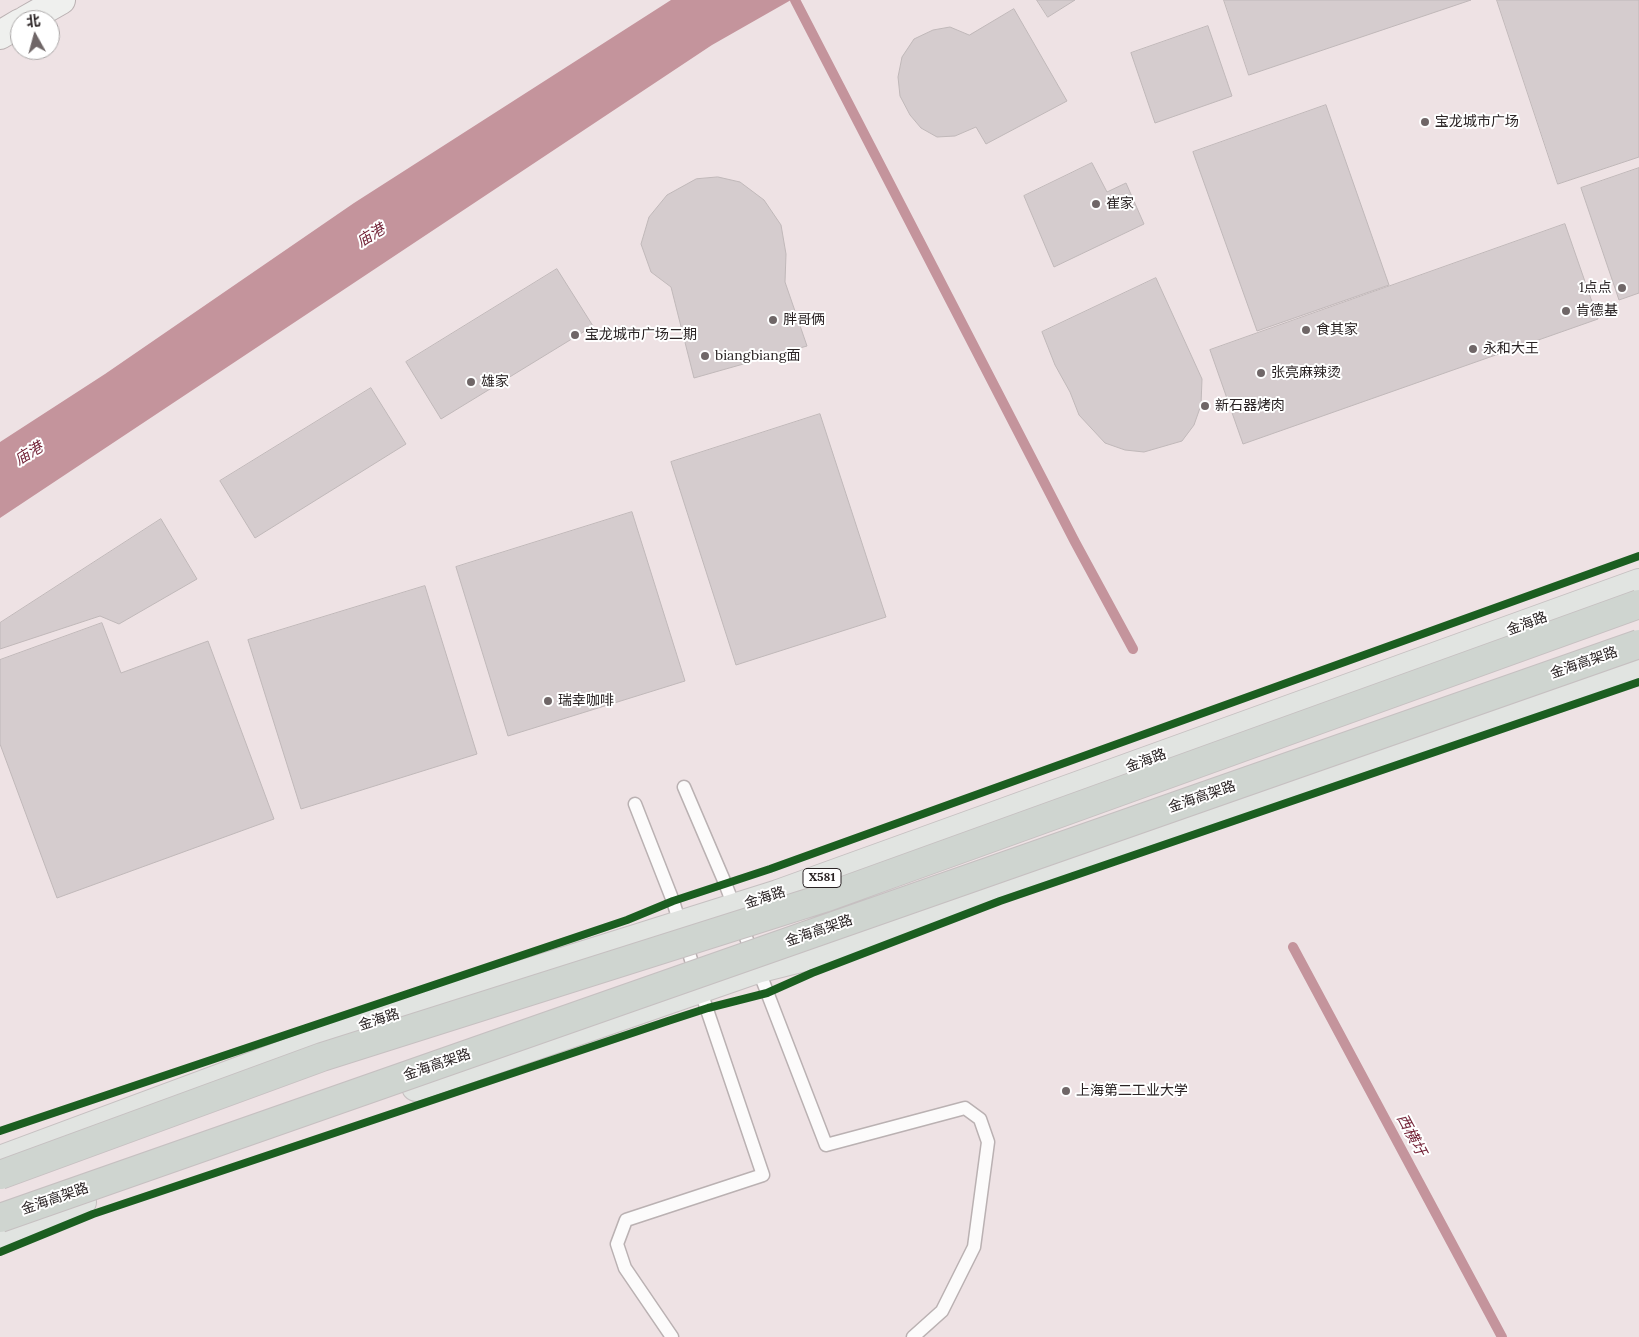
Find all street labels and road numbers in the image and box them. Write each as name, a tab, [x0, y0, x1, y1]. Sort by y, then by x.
street label: 金海路	[1504, 609, 1550, 639]
street label: 金海高架路	[1548, 644, 1620, 682]
street label: 金海路	[1123, 746, 1169, 776]
street label: 金海高架路	[1166, 778, 1238, 816]
road number: X581	[803, 868, 841, 888]
street label: 金海路	[742, 884, 788, 912]
street label: 金海高架路	[783, 912, 855, 950]
street label: 金海路	[356, 1006, 402, 1034]
street label: 金海高架路	[401, 1046, 473, 1084]
street label: 金海高架路	[19, 1180, 91, 1218]

